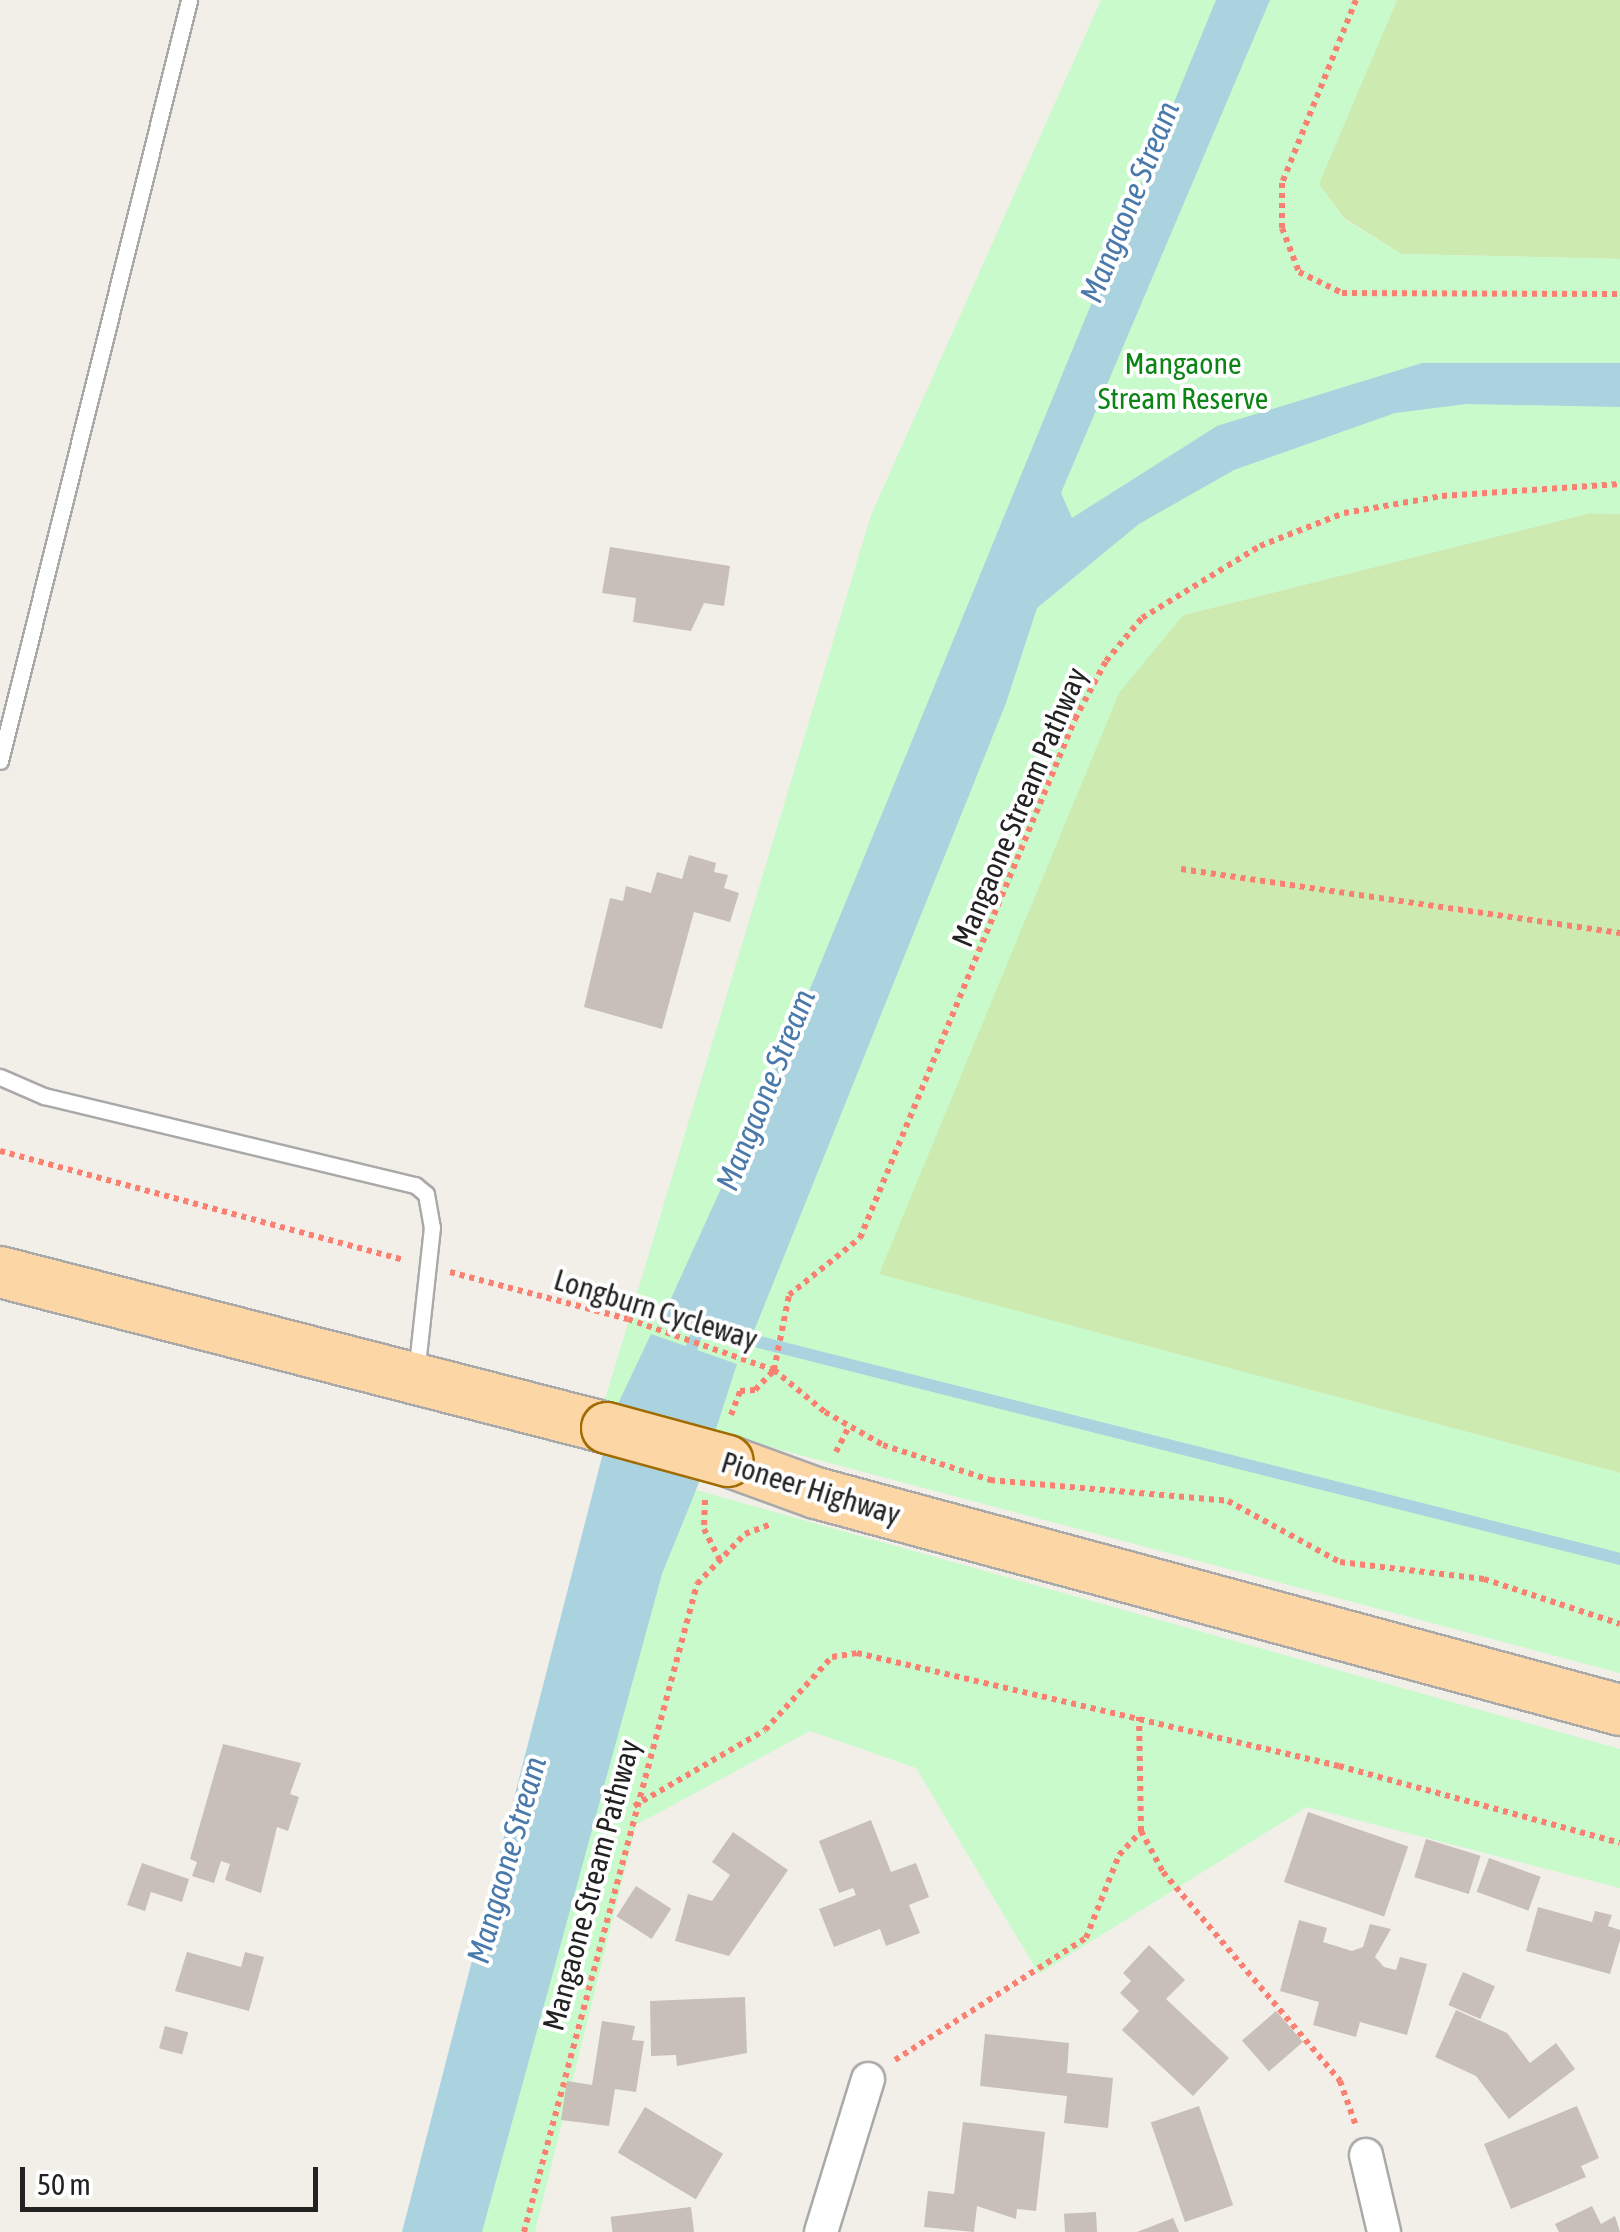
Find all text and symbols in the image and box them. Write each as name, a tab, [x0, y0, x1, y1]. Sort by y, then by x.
water label: Mangaone Stream	[1072, 96, 1188, 308]
park label: Mangaone Stream Reserve	[1098, 345, 1268, 416]
street label: Mangaone Stream Pathway	[944, 662, 1094, 952]
water label: Mangaone Stream	[708, 984, 824, 1196]
street label: Longburn Cycleway	[550, 1261, 762, 1357]
street label: Pioneer Highway	[717, 1444, 905, 1532]
street label: Mangaone Stream Pathway	[535, 1736, 647, 2034]
water label: Mangaone Stream	[459, 1752, 555, 1968]
scale bar	[25, 2147, 322, 2209]
text: 50 m	[37, 2167, 91, 2201]

